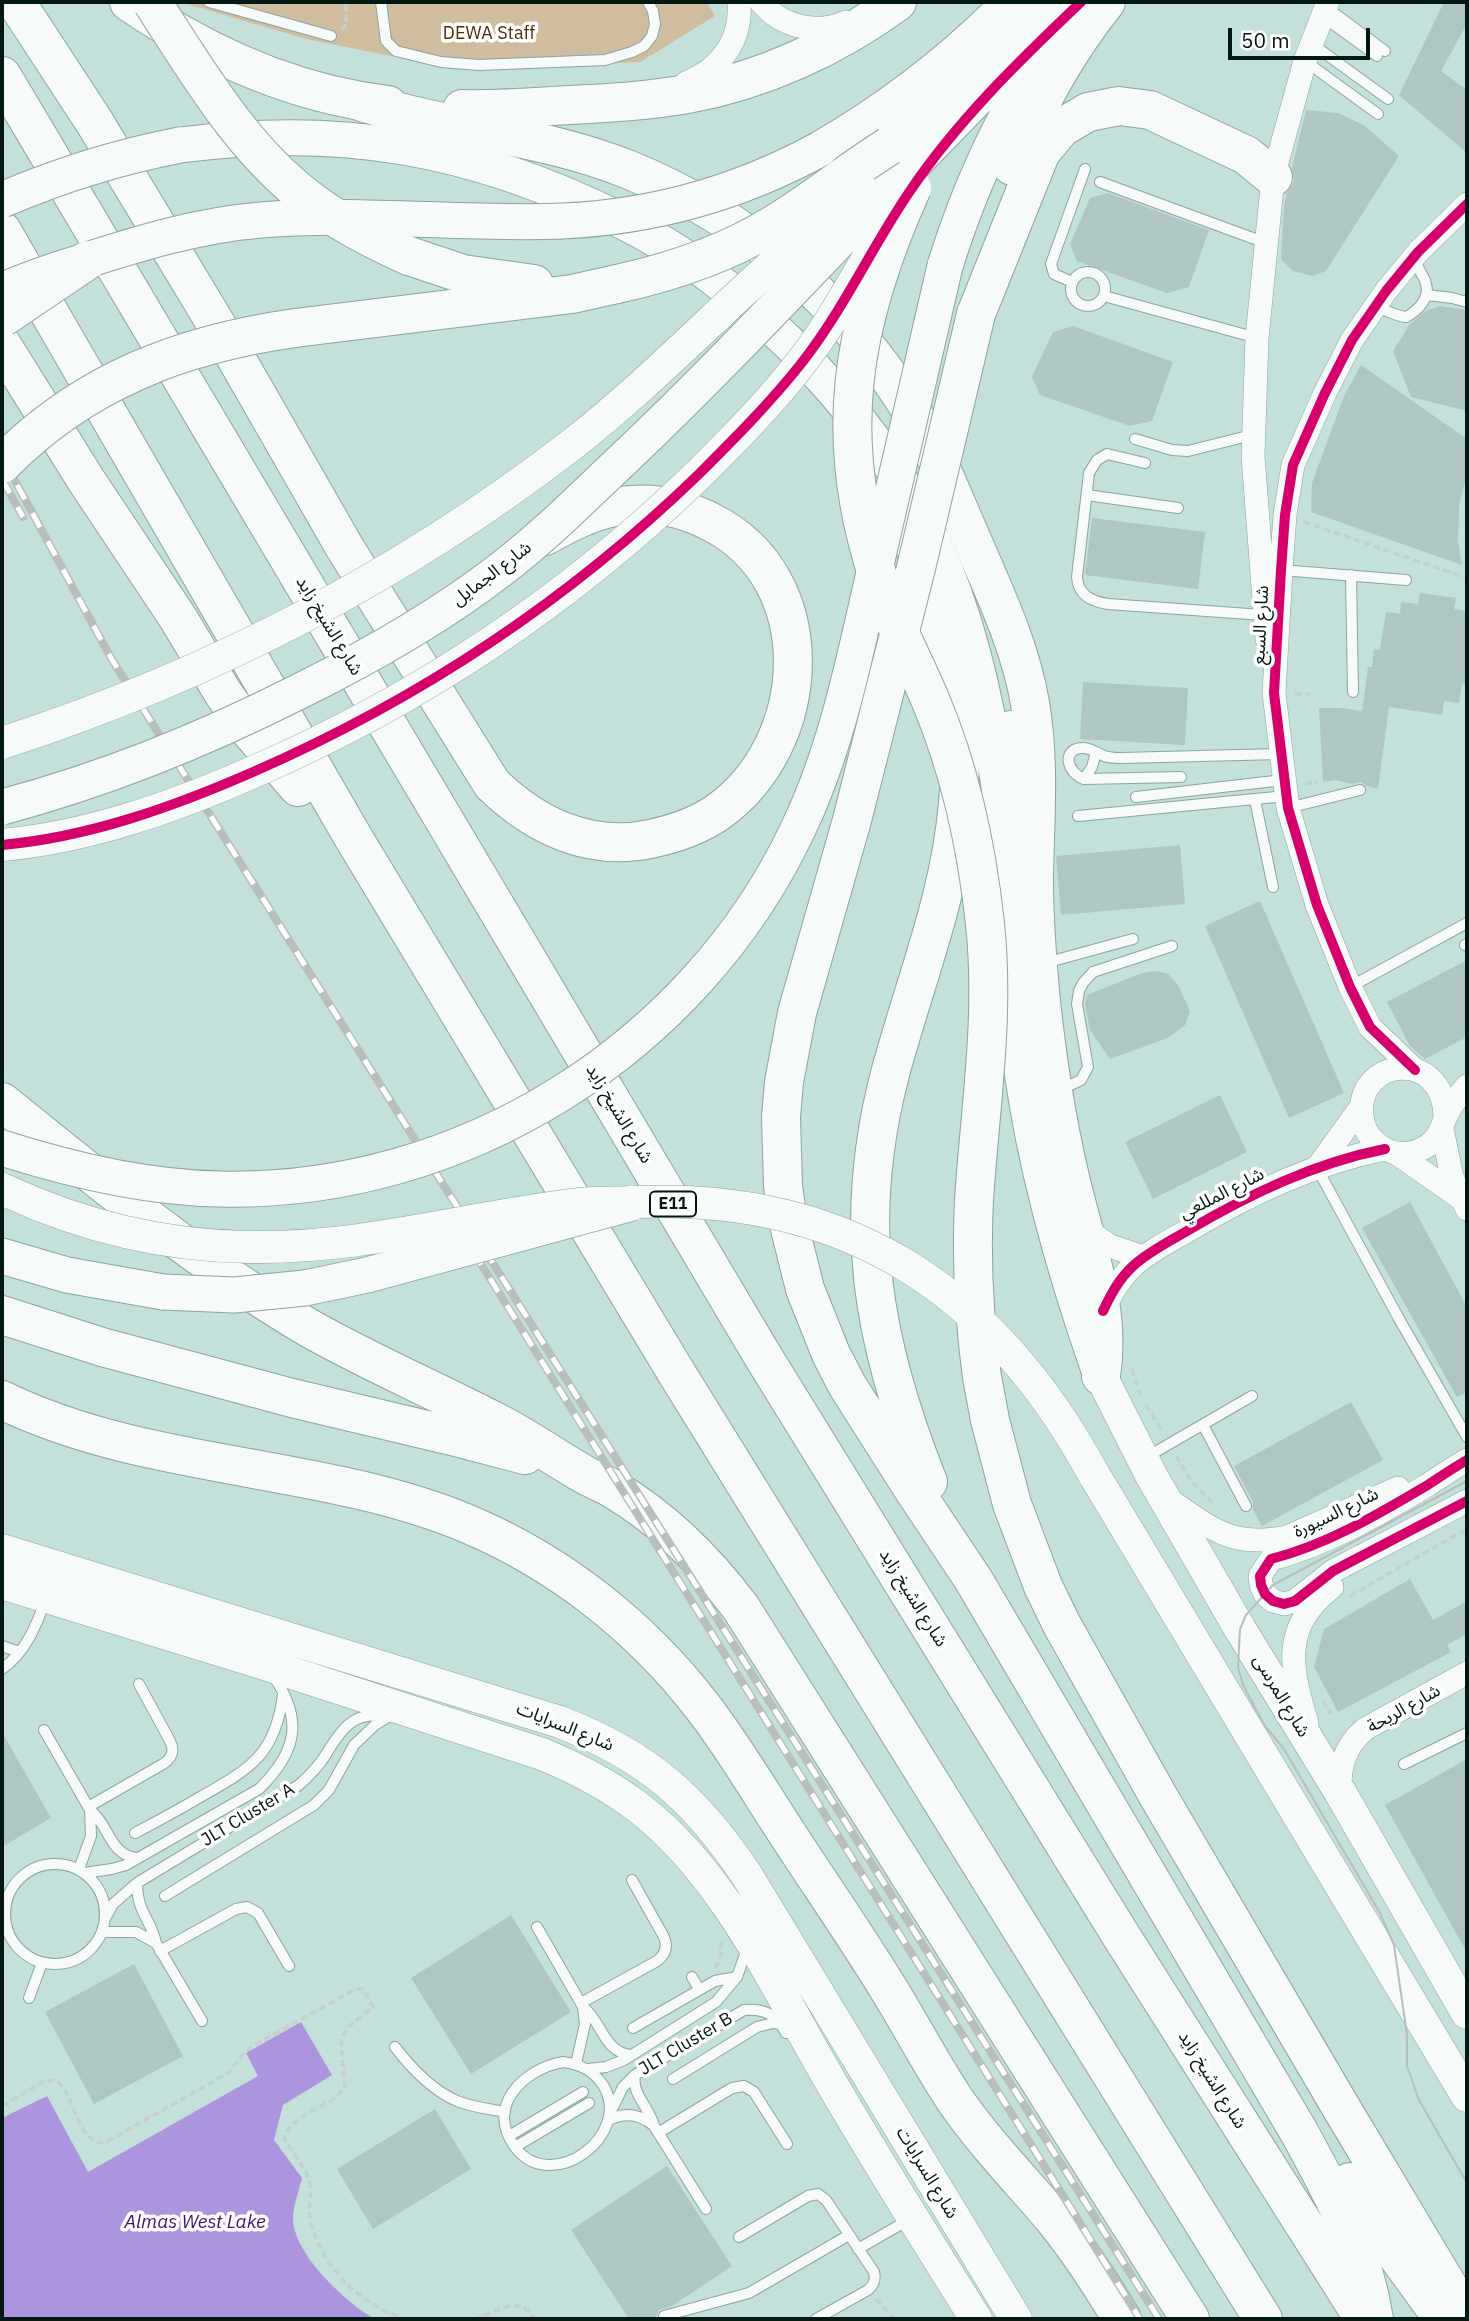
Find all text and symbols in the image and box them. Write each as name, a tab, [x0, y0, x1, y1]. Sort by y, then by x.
scale bar	[1231, 14, 1373, 58]
park label: DEWA Staff	[443, 23, 535, 45]
text: 50 m	[1241, 26, 1290, 54]
street label: شارع الجمايل	[448, 537, 536, 611]
street label: شارع الشيخ زايد	[291, 573, 367, 679]
street label: شارع السبع	[1248, 585, 1274, 665]
street label: شارع الشيخ زايد	[581, 1061, 657, 1167]
street label: شارع المللعي	[1176, 1163, 1268, 1225]
road number: E11	[650, 1192, 696, 1216]
street label: شارع السيورة	[1290, 1483, 1382, 1543]
street label: شارع الشيخ زايد	[874, 1545, 952, 1651]
street label: شارع المرسى	[1248, 1651, 1314, 1741]
street label: شارع الريحة	[1364, 1680, 1444, 1738]
street label: شارع السرايات	[513, 1698, 617, 1756]
street label: JLT Cluster A	[197, 1779, 299, 1851]
street label: JLT Cluster B	[635, 2008, 737, 2080]
street label: شارع الشيخ زايد	[1173, 2027, 1251, 2133]
street label: شارع السرايات	[891, 2123, 963, 2223]
water label: Almas West Lake	[124, 2212, 266, 2234]

